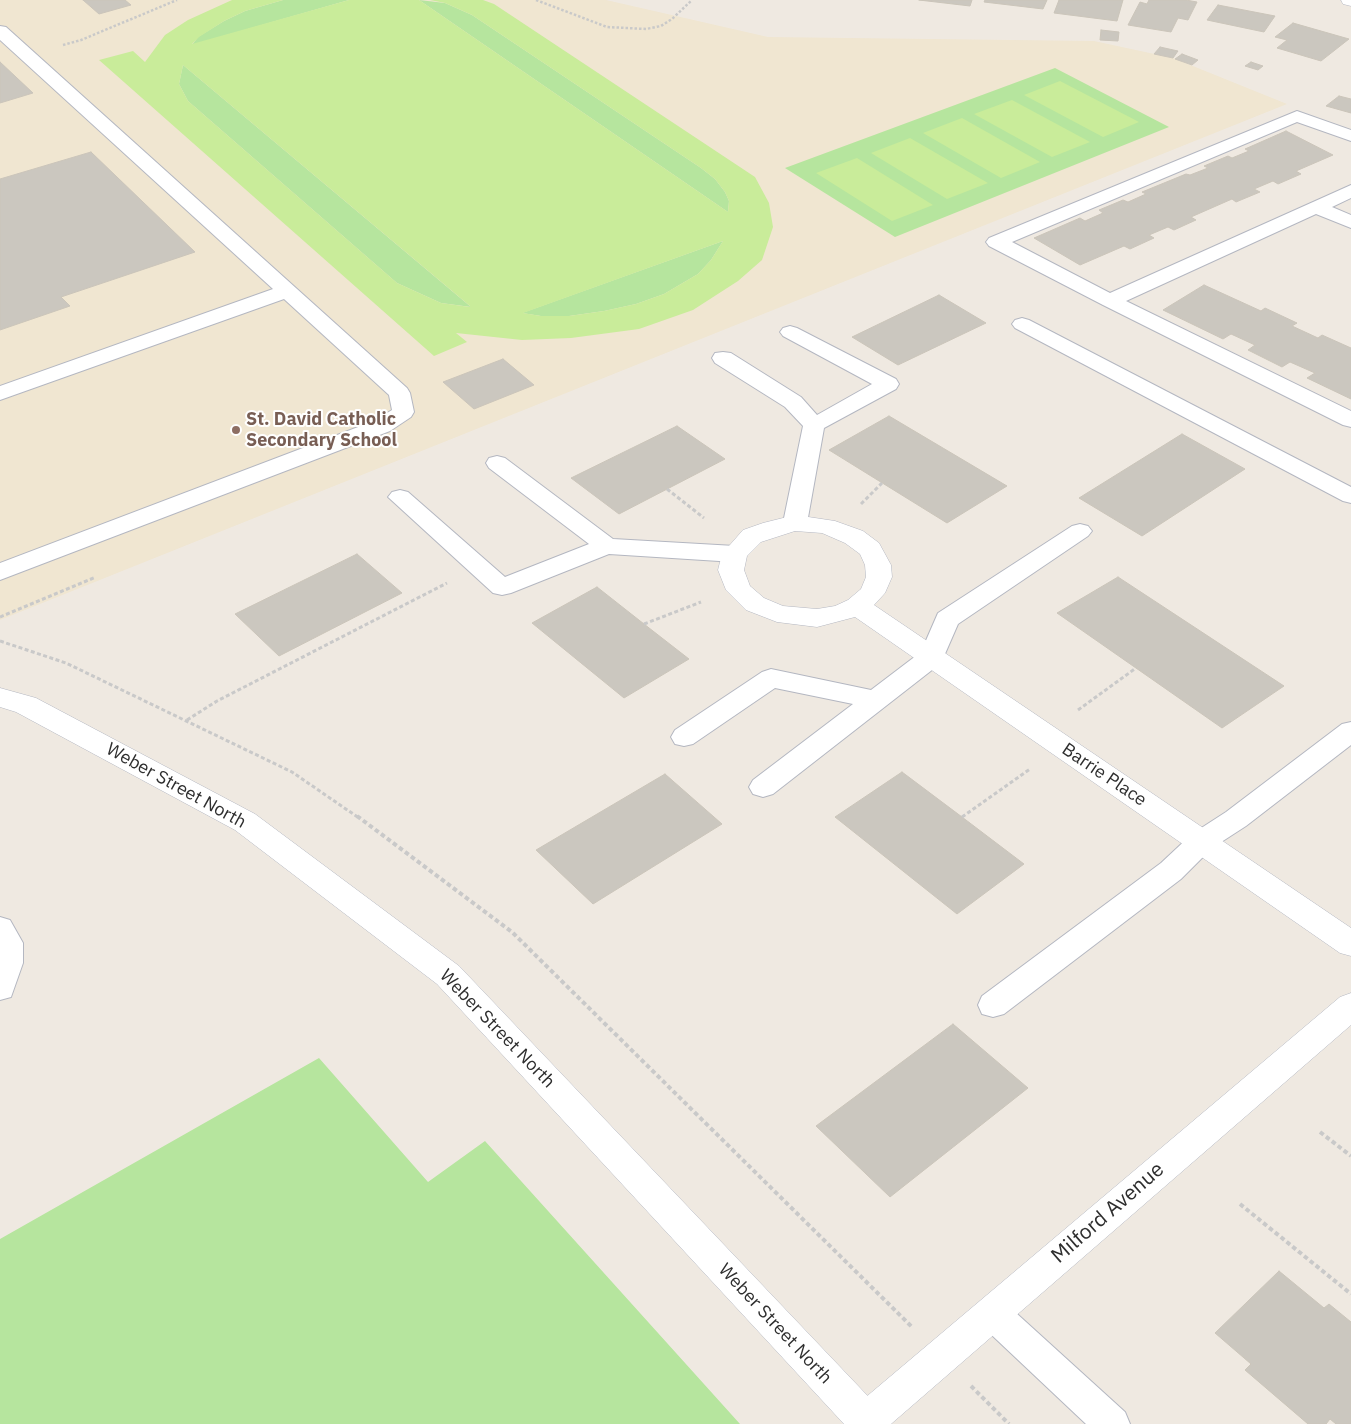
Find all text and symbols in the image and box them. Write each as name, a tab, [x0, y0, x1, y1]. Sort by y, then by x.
place label: St. David Catholic Secondary School	[246, 409, 397, 452]
marker: St. David Catholic Secondary School	[230, 424, 242, 436]
street label: Weber Street North	[102, 739, 250, 833]
street label: Barrie Place	[1058, 739, 1150, 811]
street label: Weber Street North	[435, 965, 559, 1093]
street label: Milford Avenue	[1046, 1157, 1170, 1269]
street label: Weber Street North	[714, 1259, 836, 1389]

